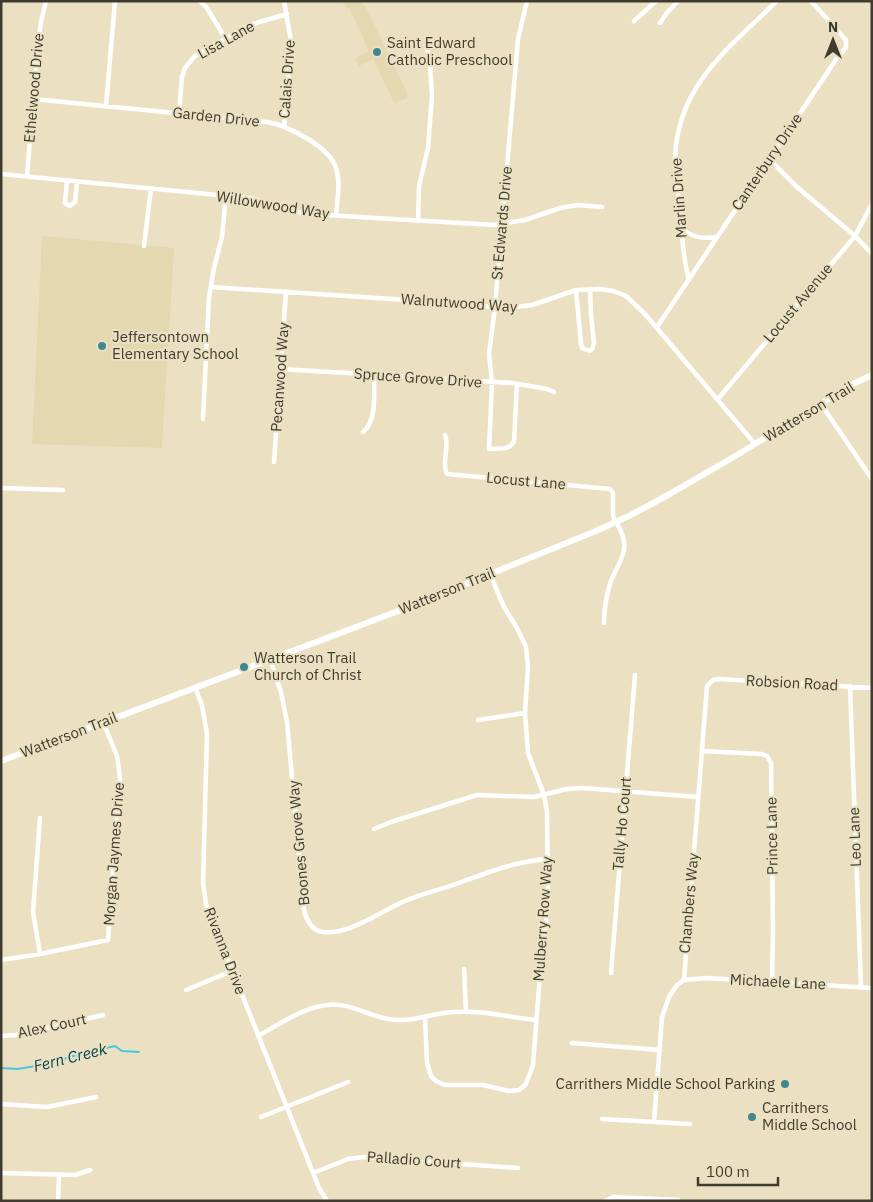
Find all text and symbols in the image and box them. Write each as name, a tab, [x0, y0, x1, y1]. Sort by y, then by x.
north arrow	[808, 15, 858, 65]
street label: Lisa Lane	[194, 16, 258, 63]
text: N	[828, 18, 838, 36]
street label: Ethelwood Drive	[19, 32, 48, 144]
place label: Saint Edward Catholic Preschool	[387, 33, 512, 69]
street label: Calais Drive	[274, 39, 299, 119]
marker: Saint Edward Catholic Preschool	[371, 46, 383, 58]
street label: Garden Drive	[171, 102, 261, 131]
street label: Canterbury Drive	[727, 109, 806, 214]
street label: Marlin Drive	[666, 157, 691, 239]
street label: St Edwards Drive	[487, 165, 516, 281]
street label: Willowwood Way	[215, 186, 331, 223]
street label: Locust Avenue	[759, 259, 836, 346]
street label: Walnutwood Way	[400, 289, 518, 316]
street label: Pecanwood Way	[266, 321, 293, 433]
place label: Jeffersontown Elementary School	[112, 327, 239, 363]
marker: Jeffersontown Elementary School	[96, 340, 108, 352]
street label: Spruce Grove Drive	[353, 364, 483, 391]
street label: Watterson Trail	[760, 377, 857, 446]
street label: Locust Lane	[485, 468, 567, 493]
street label: Watterson Trail	[396, 563, 498, 618]
place label: Watterson Trail Church of Christ	[254, 648, 362, 684]
marker: Watterson Trail Church of Christ	[238, 661, 250, 673]
street label: Robsion Road	[745, 671, 839, 694]
street label: Watterson Trail	[18, 707, 120, 762]
street label: Tally Ho Court	[608, 776, 635, 872]
street label: Boones Grove Way	[284, 779, 313, 907]
street label: Morgan Jaymes Drive	[99, 782, 128, 926]
street label: Prince Lane	[761, 797, 782, 875]
street label: Leo Lane	[844, 807, 865, 867]
street label: Chambers Way	[675, 851, 702, 954]
street label: Mulberry Row Way	[529, 855, 556, 982]
street label: Rivanna Drive	[200, 904, 251, 997]
street label: Michaele Lane	[729, 969, 827, 994]
street label: Alex Court	[16, 1009, 88, 1042]
water label: Fern Creek	[31, 1038, 109, 1076]
place label: Carrithers Middle School Parking	[556, 1074, 775, 1093]
marker: Carrithers Middle School Parking	[779, 1078, 791, 1090]
place label: Carrithers Middle School	[762, 1098, 857, 1134]
marker: Carrithers Middle School	[746, 1111, 758, 1123]
street label: Palladio Court	[366, 1147, 462, 1172]
scale bar	[698, 1154, 778, 1186]
text: 100 m	[706, 1162, 750, 1181]

